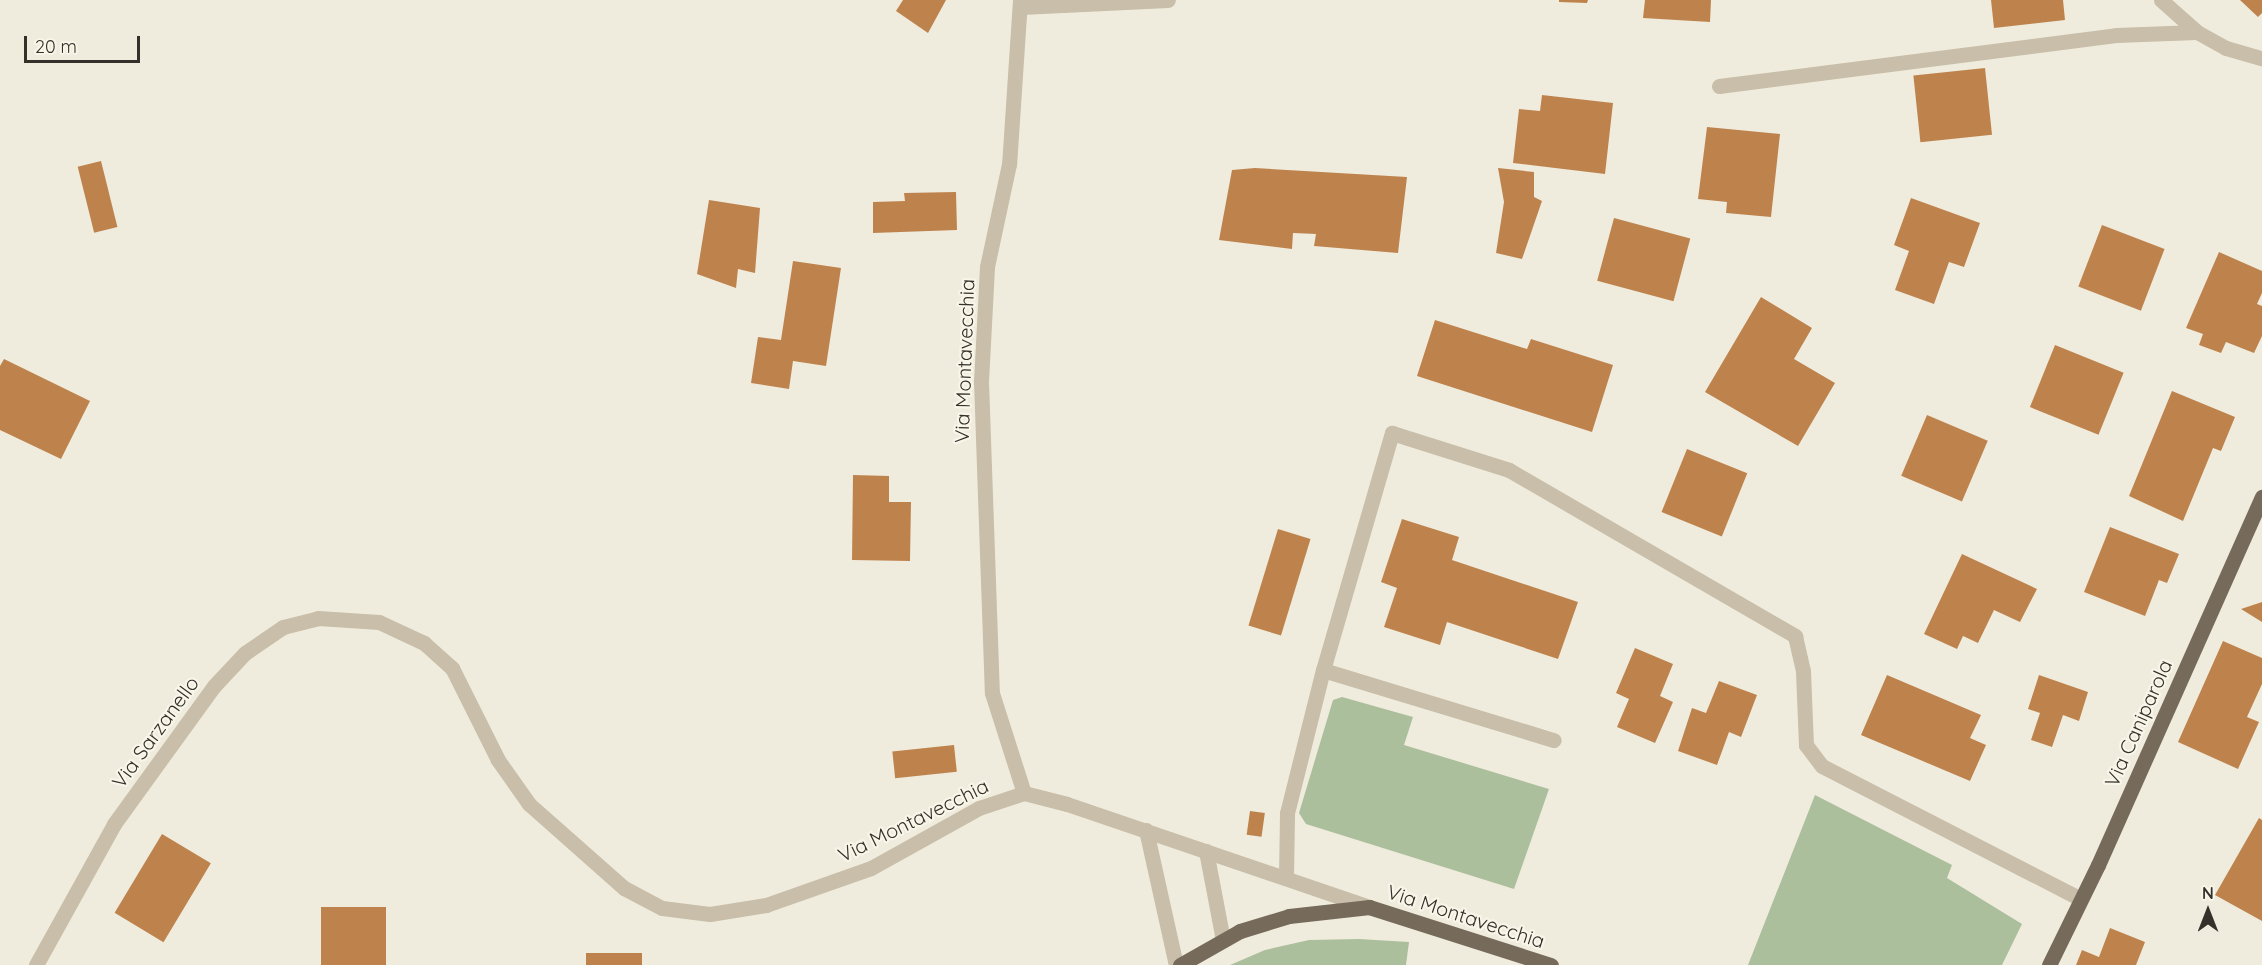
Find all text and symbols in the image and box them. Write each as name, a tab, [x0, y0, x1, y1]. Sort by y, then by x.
scale bar	[27, 24, 142, 62]
text: 20 m	[35, 35, 77, 58]
street label: Via Montavecchia	[949, 279, 979, 443]
street label: Via Caniparola	[2099, 656, 2177, 790]
street label: Via Sarzanello	[107, 672, 203, 792]
street label: Via Montavecchia	[834, 773, 992, 867]
street label: Via Montavecchia	[1384, 879, 1548, 953]
north arrow	[2178, 881, 2238, 941]
text: N	[2202, 883, 2214, 903]

